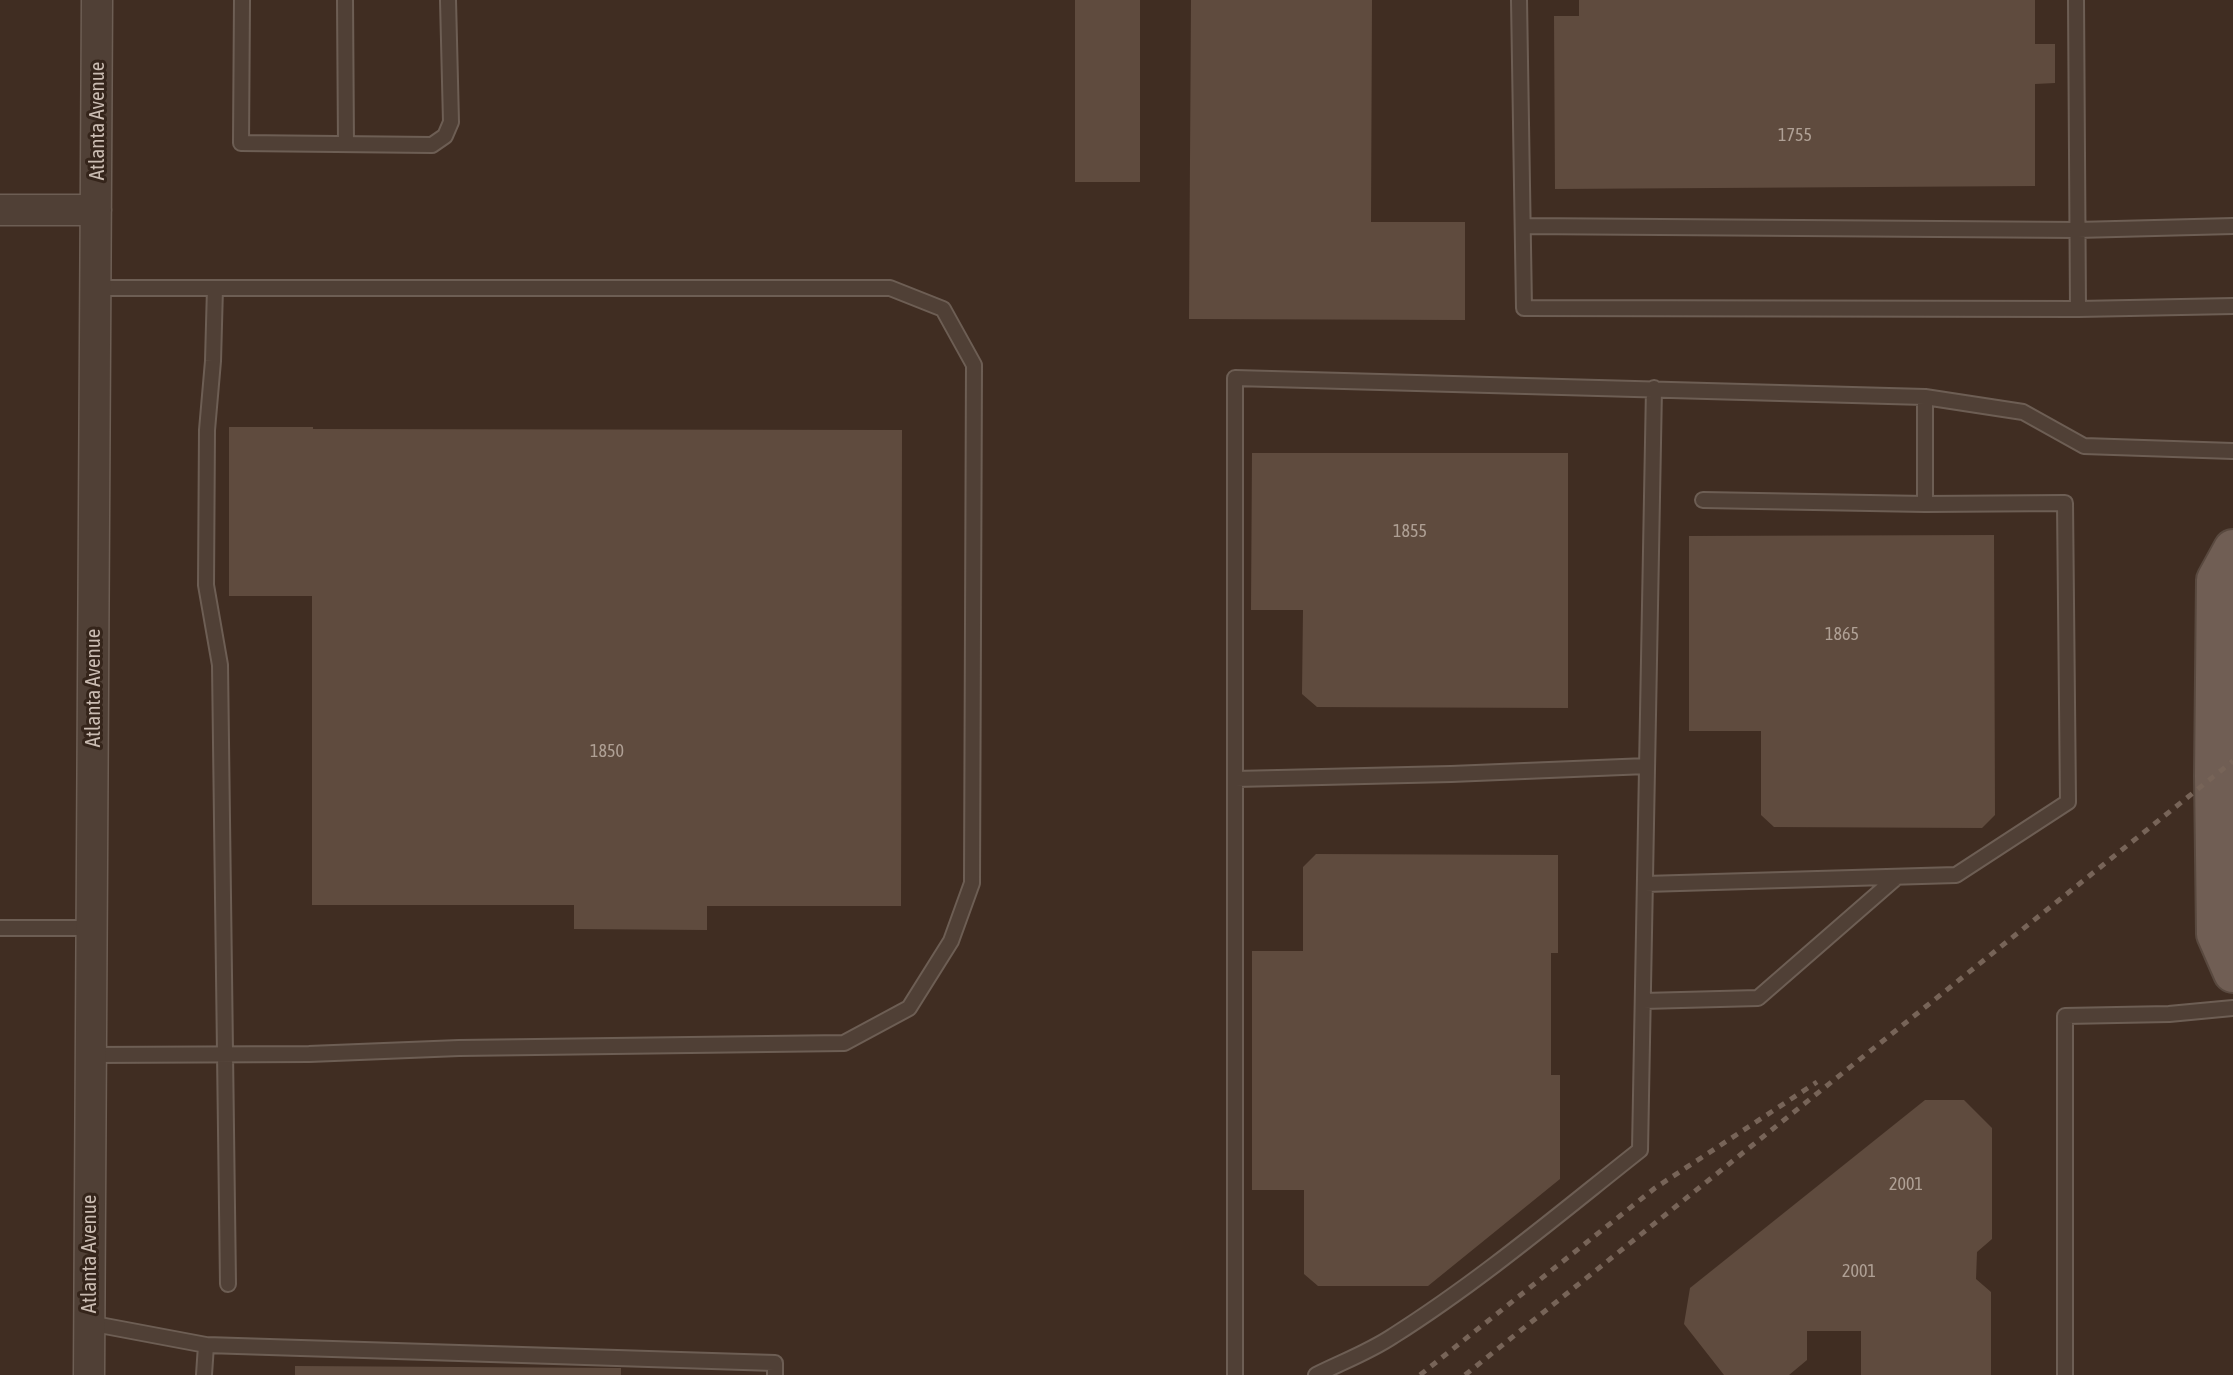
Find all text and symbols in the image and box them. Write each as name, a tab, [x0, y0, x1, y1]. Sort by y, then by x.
street label: Atlanta Avenue	[84, 62, 110, 180]
house number: 1755	[1778, 124, 1812, 146]
house number: 1855	[1393, 520, 1427, 542]
house number: 1865	[1825, 623, 1859, 645]
street label: Atlanta Avenue	[80, 629, 106, 747]
house number: 1850	[590, 740, 624, 762]
house number: 2001	[1889, 1173, 1923, 1195]
street label: Atlanta Avenue	[76, 1195, 102, 1313]
house number: 2001	[1842, 1260, 1876, 1282]

